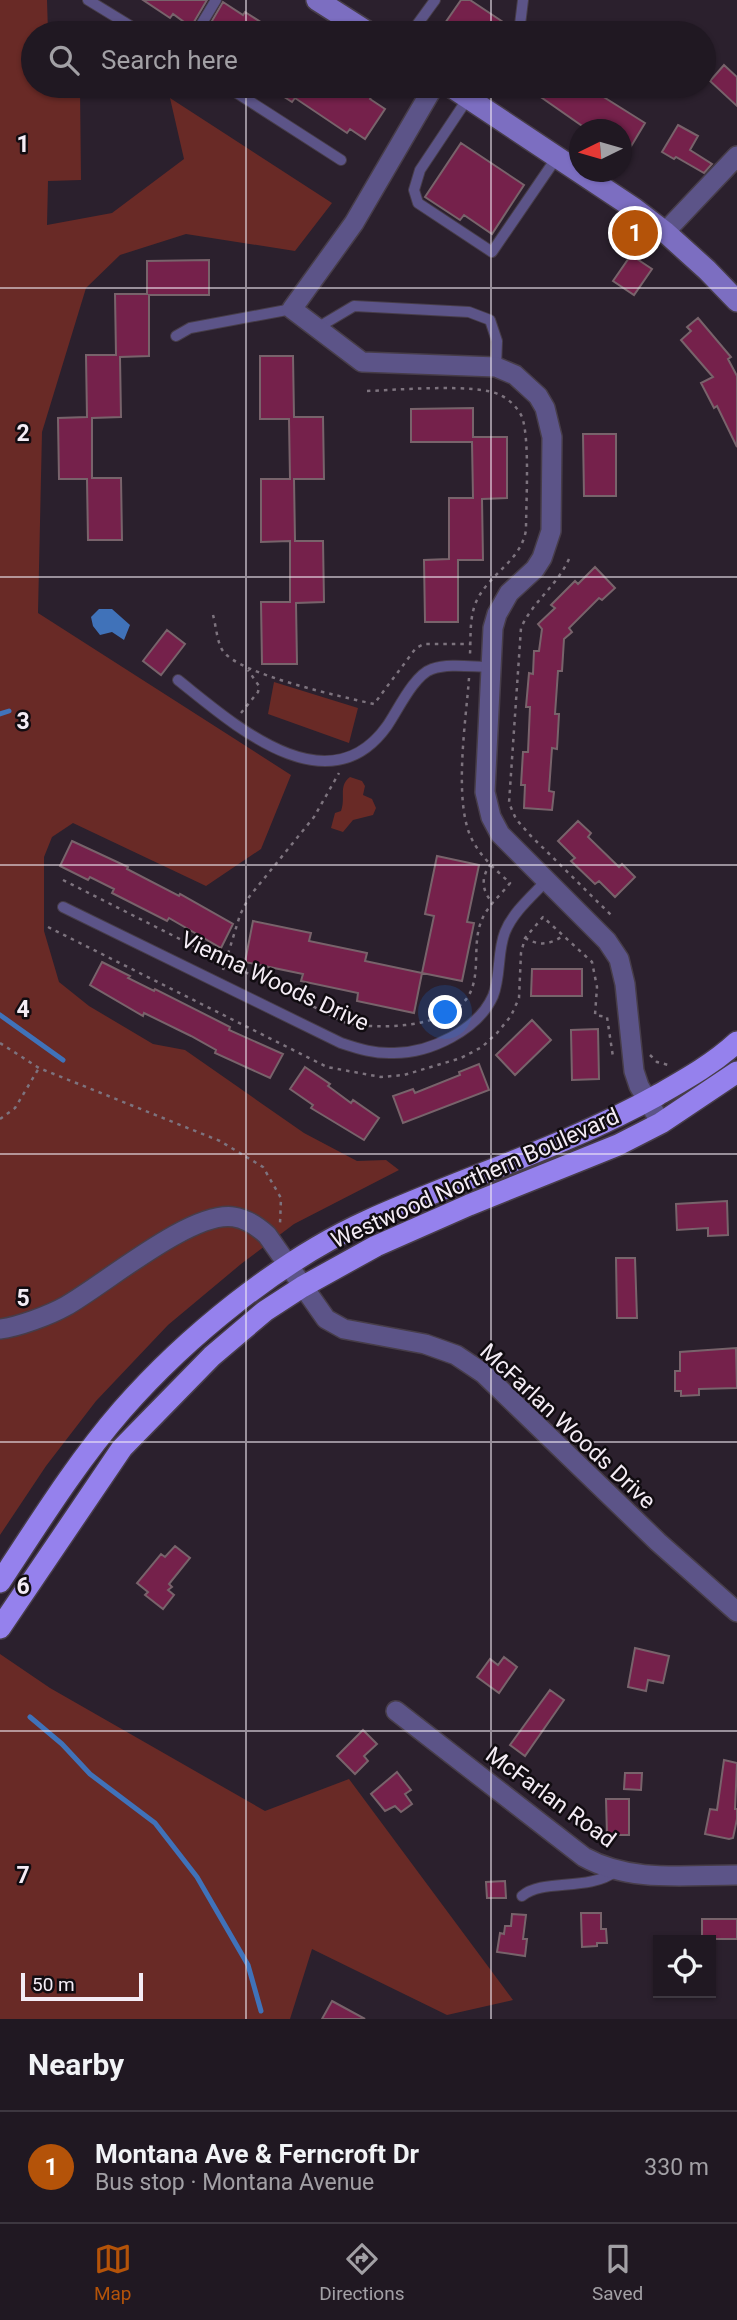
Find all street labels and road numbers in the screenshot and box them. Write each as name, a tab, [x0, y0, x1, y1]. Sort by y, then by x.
street label: Vienna Woods Drive	[176, 926, 373, 1037]
street label: Westwood Northern Boulevard	[327, 1103, 623, 1254]
street label: McFarlan Woods Drive	[474, 1338, 661, 1515]
street label: McFarlan Road	[480, 1741, 621, 1854]

